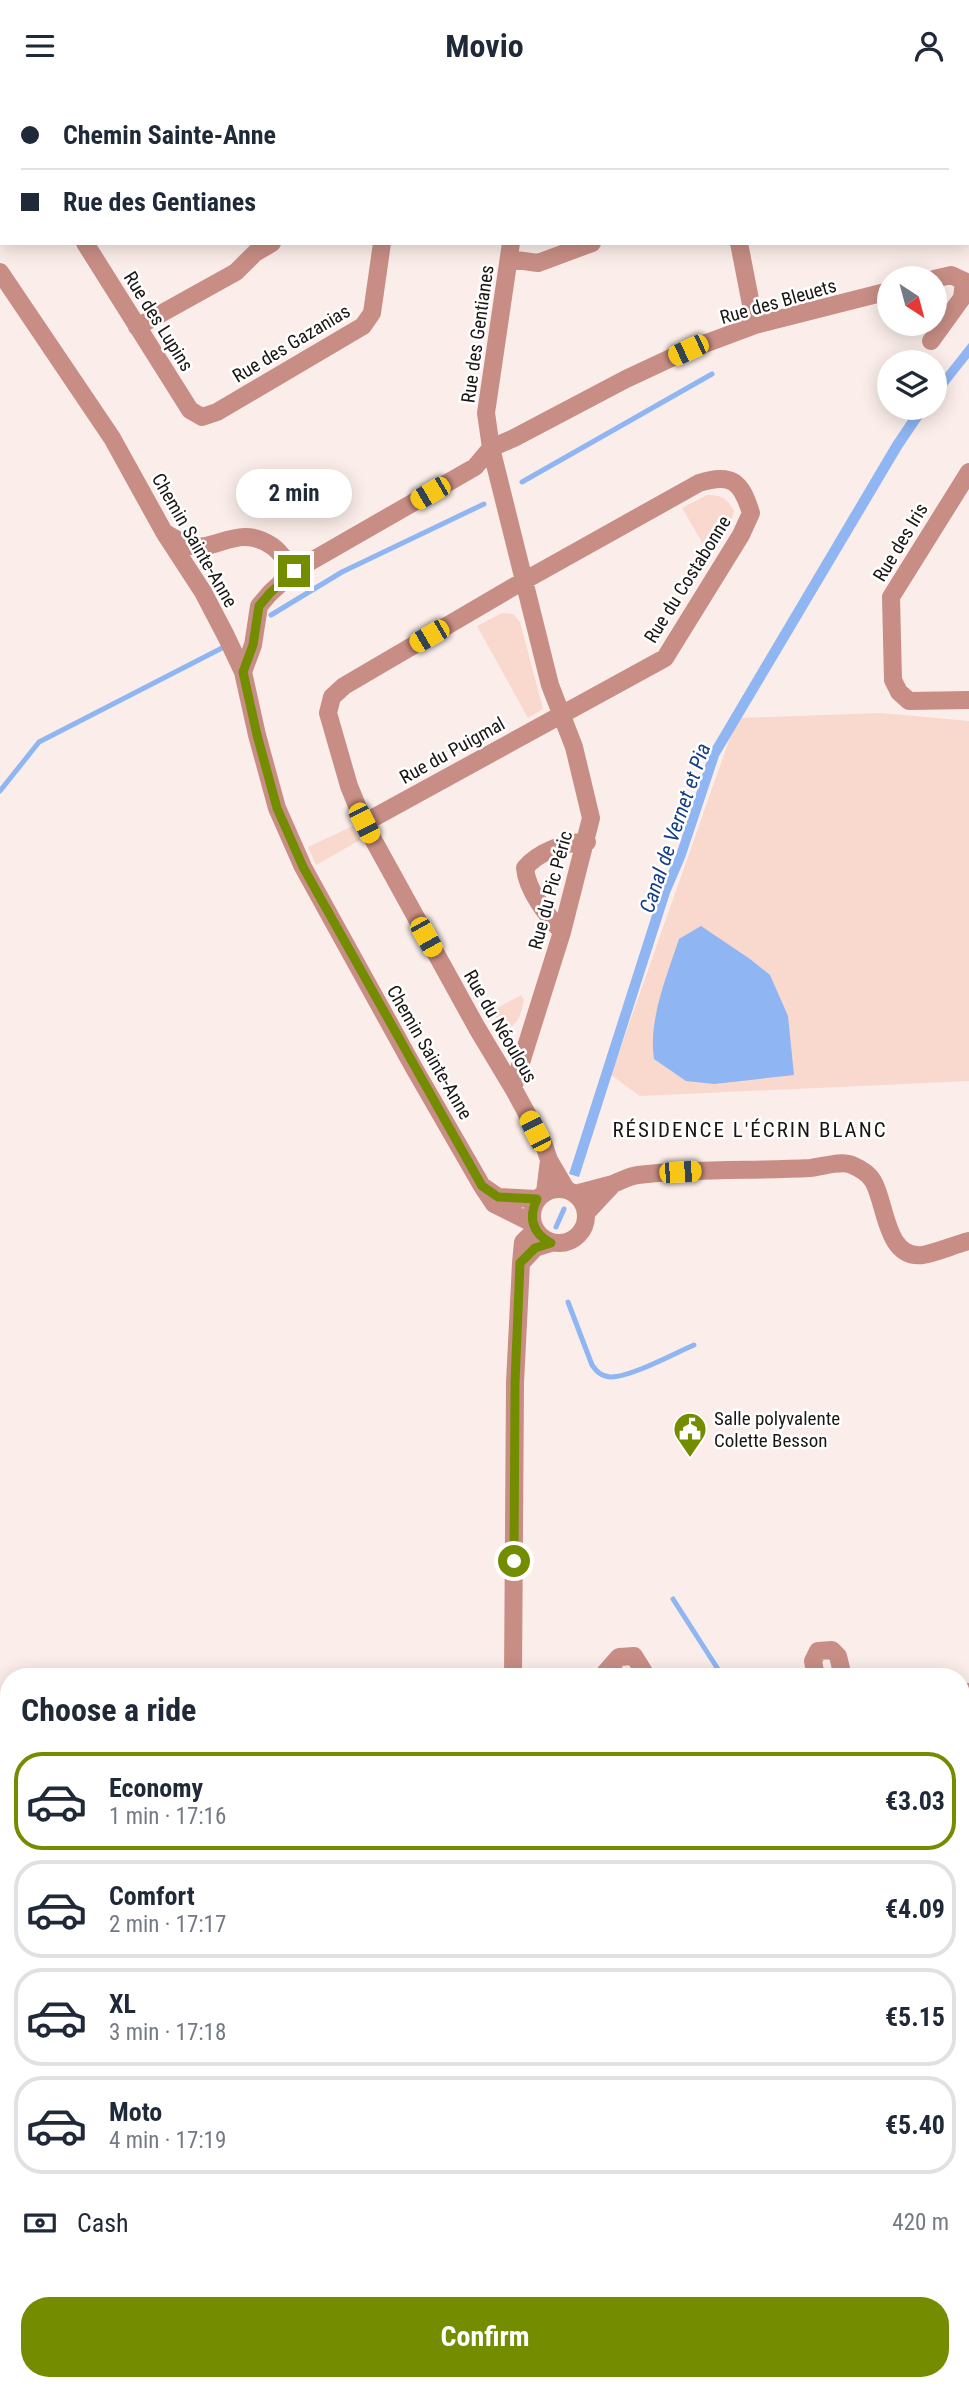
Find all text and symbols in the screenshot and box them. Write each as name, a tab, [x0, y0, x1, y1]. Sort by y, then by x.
icon: menu	[21, 27, 59, 65]
text: Movio	[445, 27, 524, 65]
icon: person	[910, 27, 948, 65]
text: Chemin Sainte-Anne	[63, 120, 276, 150]
text: Rue des Gentianes	[63, 187, 256, 217]
street label: Rue des Gentianes	[456, 264, 499, 405]
north arrow	[877, 266, 947, 336]
map controls	[877, 266, 947, 420]
street label: Rue des Lupins	[119, 267, 198, 375]
street label: Rue des Bleuets	[717, 274, 839, 329]
street label: Rue des Gazanias	[228, 299, 354, 388]
car	[665, 332, 712, 368]
button: layers	[877, 350, 947, 420]
street label: Chemin Sainte-Anne	[147, 469, 242, 612]
callout: 2 min	[236, 469, 352, 519]
car	[407, 473, 454, 513]
text: 2 min	[268, 480, 320, 507]
street label: Rue des Iris	[868, 499, 933, 586]
street label: Rue du Costabonne	[639, 511, 736, 647]
route end	[278, 555, 310, 587]
car	[406, 616, 453, 656]
street label: Rue du Puigmal	[396, 712, 509, 789]
water label: Canal de Vernet et Pia	[635, 740, 715, 916]
car	[346, 800, 383, 846]
street label: Rue du Pic Péric	[524, 828, 577, 952]
car	[407, 914, 446, 960]
street label: Rue du Néoulous	[459, 966, 542, 1087]
street label: Chemin Sainte-Anne	[382, 981, 477, 1124]
car	[517, 1108, 554, 1154]
district label: RÉSIDENCE L'ÉCRIN BLANC	[612, 1118, 888, 1142]
car	[659, 1160, 702, 1184]
place label: Salle polyvalente Colette Besson	[714, 1407, 840, 1452]
public building icon: Salle polyvalente Colette Besson	[671, 1410, 709, 1459]
route start	[498, 1545, 530, 1577]
text: Choose a ride	[21, 1691, 196, 1729]
icon: car	[25, 1770, 88, 1833]
text: Economy	[109, 1773, 203, 1803]
text: €3.03	[885, 1786, 945, 1816]
text: 1 min · 17:16	[109, 1803, 226, 1830]
icon: car	[25, 1878, 88, 1941]
text: Comfort	[109, 1881, 195, 1911]
text: €4.09	[885, 1894, 945, 1924]
text: 2 min · 17:17	[109, 1911, 226, 1938]
icon: car	[25, 1986, 88, 2049]
text: XL	[109, 1989, 136, 2019]
text: €5.15	[885, 2002, 945, 2032]
text: 3 min · 17:18	[109, 2019, 226, 2046]
icon: car	[25, 2094, 88, 2157]
text: Moto	[109, 2097, 162, 2127]
text: €5.40	[885, 2110, 945, 2140]
text: 4 min · 17:19	[109, 2127, 226, 2154]
icon: cash	[21, 2204, 59, 2242]
text: Cash	[77, 2208, 129, 2238]
text: 420 m	[892, 2209, 949, 2236]
button: Confirm	[21, 2297, 949, 2377]

